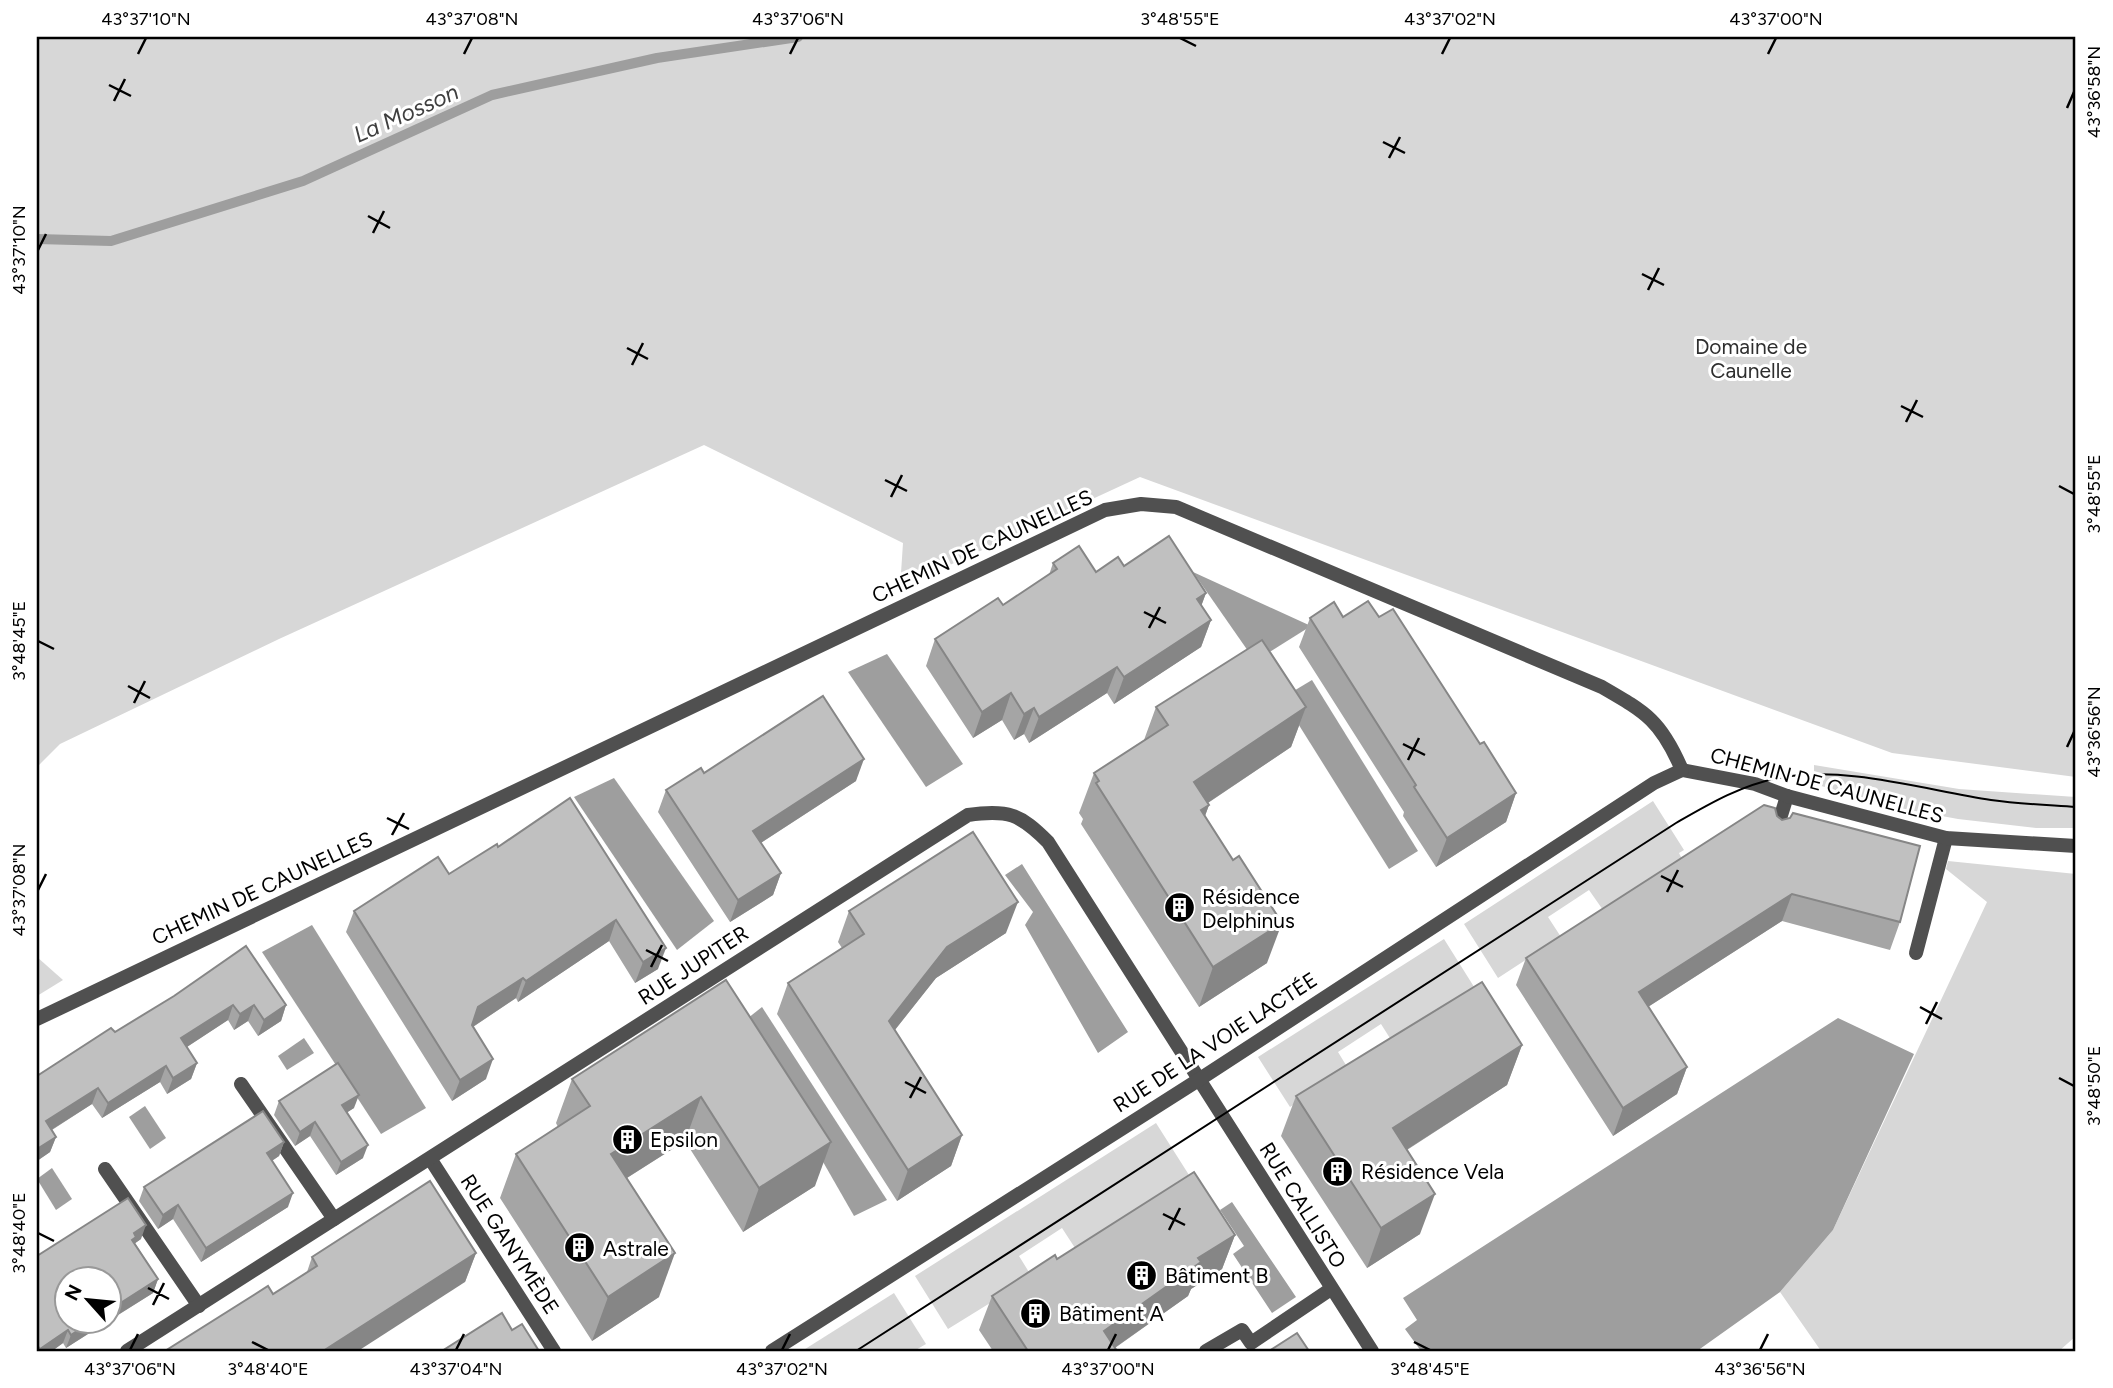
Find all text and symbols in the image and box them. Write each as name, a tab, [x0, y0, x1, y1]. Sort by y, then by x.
text: 43°37'10"N	[101, 8, 191, 30]
text: 43°37'08"N	[426, 8, 518, 30]
text: 43°37'06"N	[752, 8, 844, 30]
text: 3°48'55"E	[1140, 8, 1220, 30]
text: 43°37'02"N	[1404, 8, 1496, 30]
text: 43°37'00"N	[1729, 8, 1823, 30]
text: 43°36'58"N	[2083, 46, 2105, 138]
water label: La Mosson	[349, 77, 463, 149]
text: 43°37'10"N	[8, 205, 30, 295]
park label: Domaine de Caunelle	[1695, 334, 1807, 383]
text: 3°48'55"E	[2083, 454, 2105, 534]
street label: CHEMIN DE CAUNELLES	[868, 484, 1096, 608]
text: 3°48'45"E	[8, 601, 30, 681]
text: 43°36'56"N	[2083, 686, 2105, 778]
street label: CHEMIN DE CAUNELLES	[1708, 742, 1946, 828]
street label: CHEMIN DE CAUNELLES	[148, 826, 376, 950]
text: 43°37'08"N	[8, 844, 30, 936]
place label: Résidence Delphinus	[1202, 884, 1300, 933]
building icon: Résidence Delphinus	[1162, 891, 1196, 925]
street label: RUE JUPITER	[633, 920, 753, 1010]
street label: RUE DE LA VOIE LACTÉE	[1108, 967, 1322, 1117]
text: 3°48'50"E	[2083, 1046, 2105, 1126]
building icon: Epsilon	[610, 1122, 644, 1156]
place label: Epsilon	[650, 1127, 718, 1152]
street label: RUE CALLISTO	[1254, 1138, 1352, 1272]
building icon: Résidence Vela	[1321, 1154, 1355, 1188]
place label: Résidence Vela	[1361, 1159, 1504, 1184]
street label: RUE GANYMÈDE	[455, 1169, 565, 1319]
text: 3°48'40"E	[8, 1192, 30, 1274]
building icon: Astrale	[563, 1231, 597, 1265]
place label: Astrale	[603, 1236, 669, 1261]
building icon: Bâtiment B	[1125, 1258, 1159, 1292]
place label: Bâtiment B	[1165, 1263, 1268, 1288]
north arrow	[52, 1266, 122, 1336]
text: N	[60, 1281, 87, 1304]
building icon: Bâtiment A	[1019, 1296, 1053, 1330]
place label: Bâtiment A	[1059, 1301, 1164, 1326]
text: 43°37'06"N	[84, 1358, 176, 1380]
text: 3°48'40"E	[227, 1358, 309, 1380]
text: 43°37'04"N	[409, 1358, 503, 1380]
text: 43°37'02"N	[736, 1358, 828, 1380]
text: 43°37'00"N	[1061, 1358, 1155, 1380]
text: 3°48'45"E	[1390, 1358, 1470, 1380]
text: 43°36'56"N	[1714, 1358, 1806, 1380]

